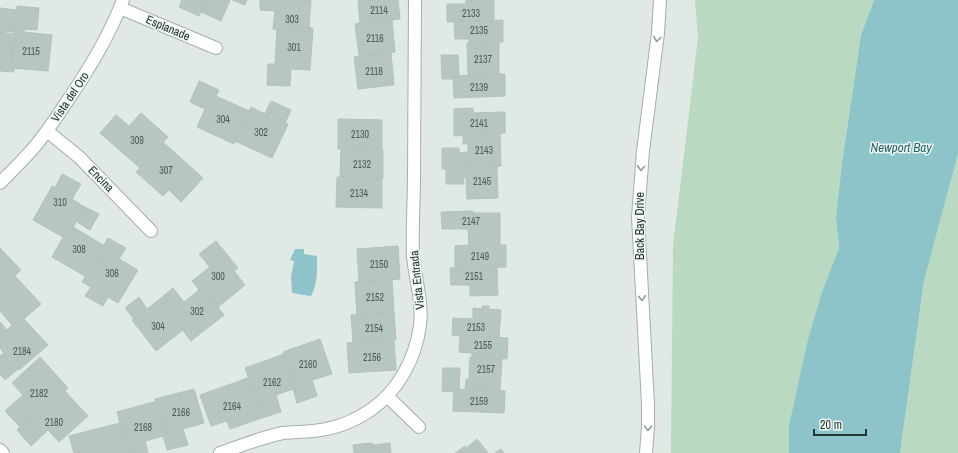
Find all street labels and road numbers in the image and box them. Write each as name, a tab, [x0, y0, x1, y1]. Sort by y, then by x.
street label: Esplanade	[143, 12, 193, 44]
street label: Vista del Oro	[47, 69, 93, 125]
street label: Encina	[85, 162, 118, 196]
street label: Back Bay Drive	[632, 192, 648, 260]
street label: Vista Entrada	[406, 249, 428, 310]

